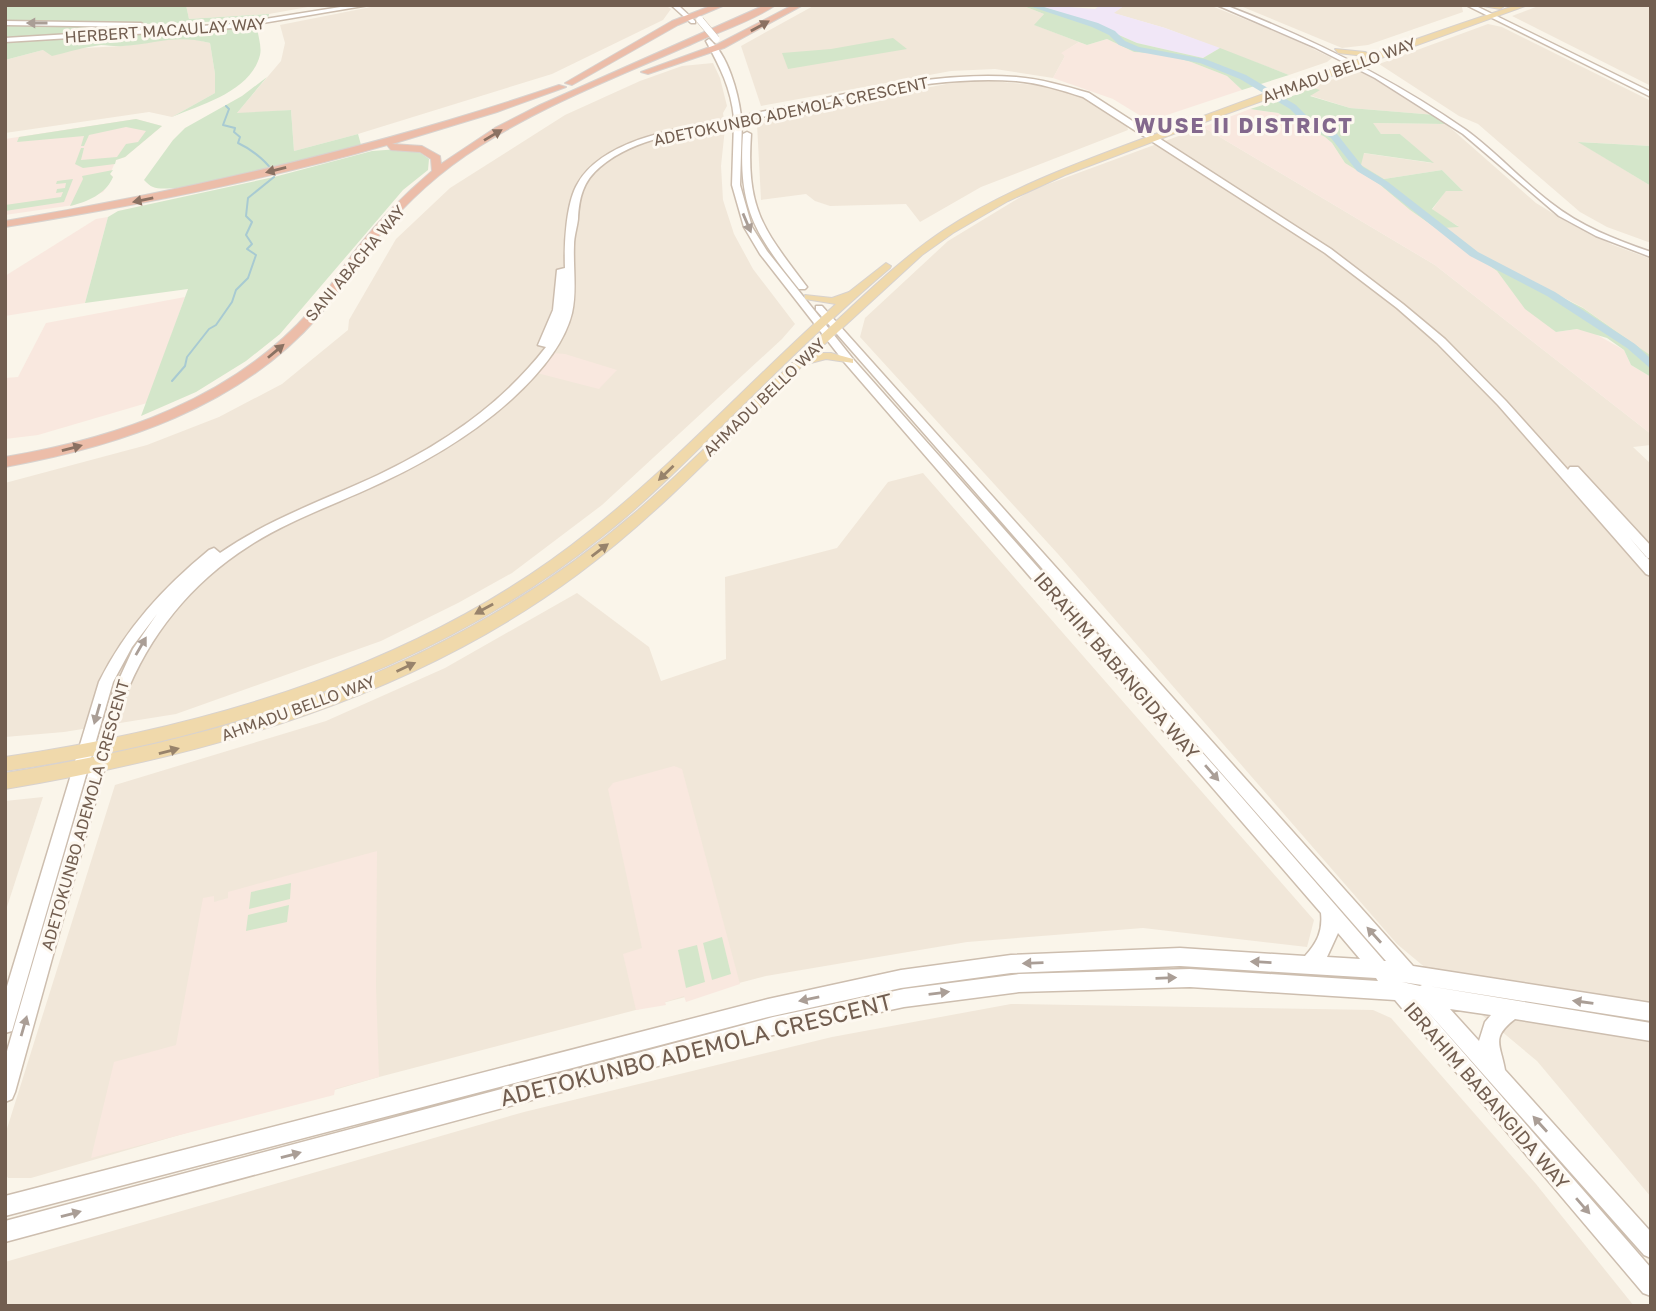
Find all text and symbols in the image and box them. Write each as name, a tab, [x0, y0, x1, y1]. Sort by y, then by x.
street label: HERBERT MACAULAY WAY	[64, 13, 267, 47]
one-way arrow	[26, 17, 48, 29]
one-way arrow	[750, 20, 770, 32]
street label: AHMADU BELLO WAY	[1260, 33, 1419, 107]
street label: ADETOKUNBO ADEMOLA CRESCENT	[652, 72, 930, 150]
district label: WUSE II DISTRICT	[1134, 112, 1354, 138]
one-way arrow	[483, 128, 502, 141]
one-way arrow	[264, 165, 286, 176]
one-way arrow	[132, 195, 154, 206]
street label: SANI ABACHA WAY	[301, 200, 410, 325]
one-way arrow	[741, 213, 753, 233]
street label: AHMADU BELLO WAY	[699, 333, 830, 460]
one-way arrow	[267, 344, 284, 359]
one-way arrow	[61, 442, 83, 453]
one-way arrow	[657, 464, 674, 481]
one-way arrow	[591, 543, 609, 557]
street label: IBRAHIM BABANGIDA WAY	[1029, 567, 1205, 763]
one-way arrow	[474, 603, 494, 615]
one-way arrow	[135, 636, 147, 656]
one-way arrow	[396, 661, 416, 673]
street label: AHMADU BELLO WAY	[219, 671, 378, 745]
street label: ADETOKUNBO ADEMOLA CRESCENT	[37, 677, 133, 953]
one-way arrow	[91, 704, 101, 725]
one-way arrow	[158, 745, 180, 756]
one-way arrow	[1204, 765, 1219, 782]
one-way arrow	[1366, 926, 1382, 944]
one-way arrow	[1249, 956, 1271, 967]
one-way arrow	[1022, 958, 1044, 969]
one-way arrow	[1155, 973, 1177, 984]
street label: ADETOKUNBO ADEMOLA CRESCENT	[497, 987, 895, 1111]
one-way arrow	[928, 988, 950, 999]
one-way arrow	[798, 993, 820, 1004]
street label: IBRAHIM BABANGIDA WAY	[1399, 997, 1575, 1193]
one-way arrow	[1572, 997, 1594, 1008]
one-way arrow	[19, 1016, 29, 1037]
one-way arrow	[1532, 1115, 1548, 1133]
one-way arrow	[280, 1149, 302, 1160]
one-way arrow	[1575, 1198, 1590, 1215]
one-way arrow	[60, 1208, 82, 1219]

